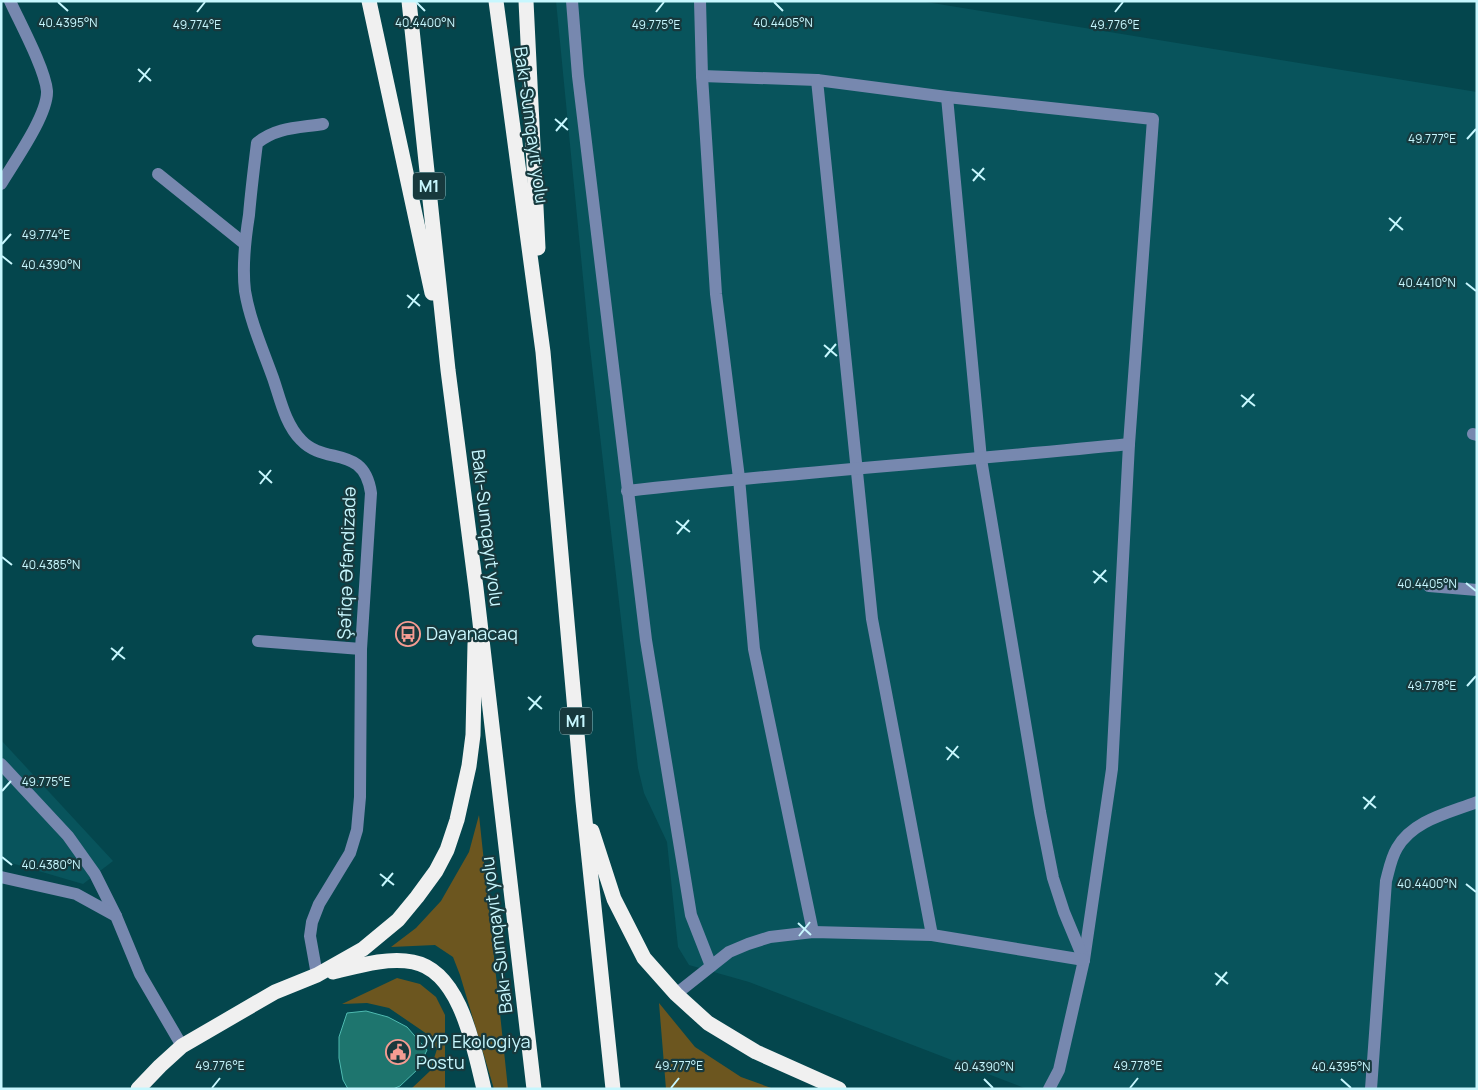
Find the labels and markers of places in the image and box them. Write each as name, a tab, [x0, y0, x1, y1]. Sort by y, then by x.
bus stop icon: Dayanacaq	[395, 621, 421, 647]
place label: Dayanacaq	[426, 621, 518, 645]
place label: DYP Ekologiya Postu	[416, 1029, 531, 1074]
public building icon: DYP Ekologiya Postu	[385, 1039, 411, 1065]

